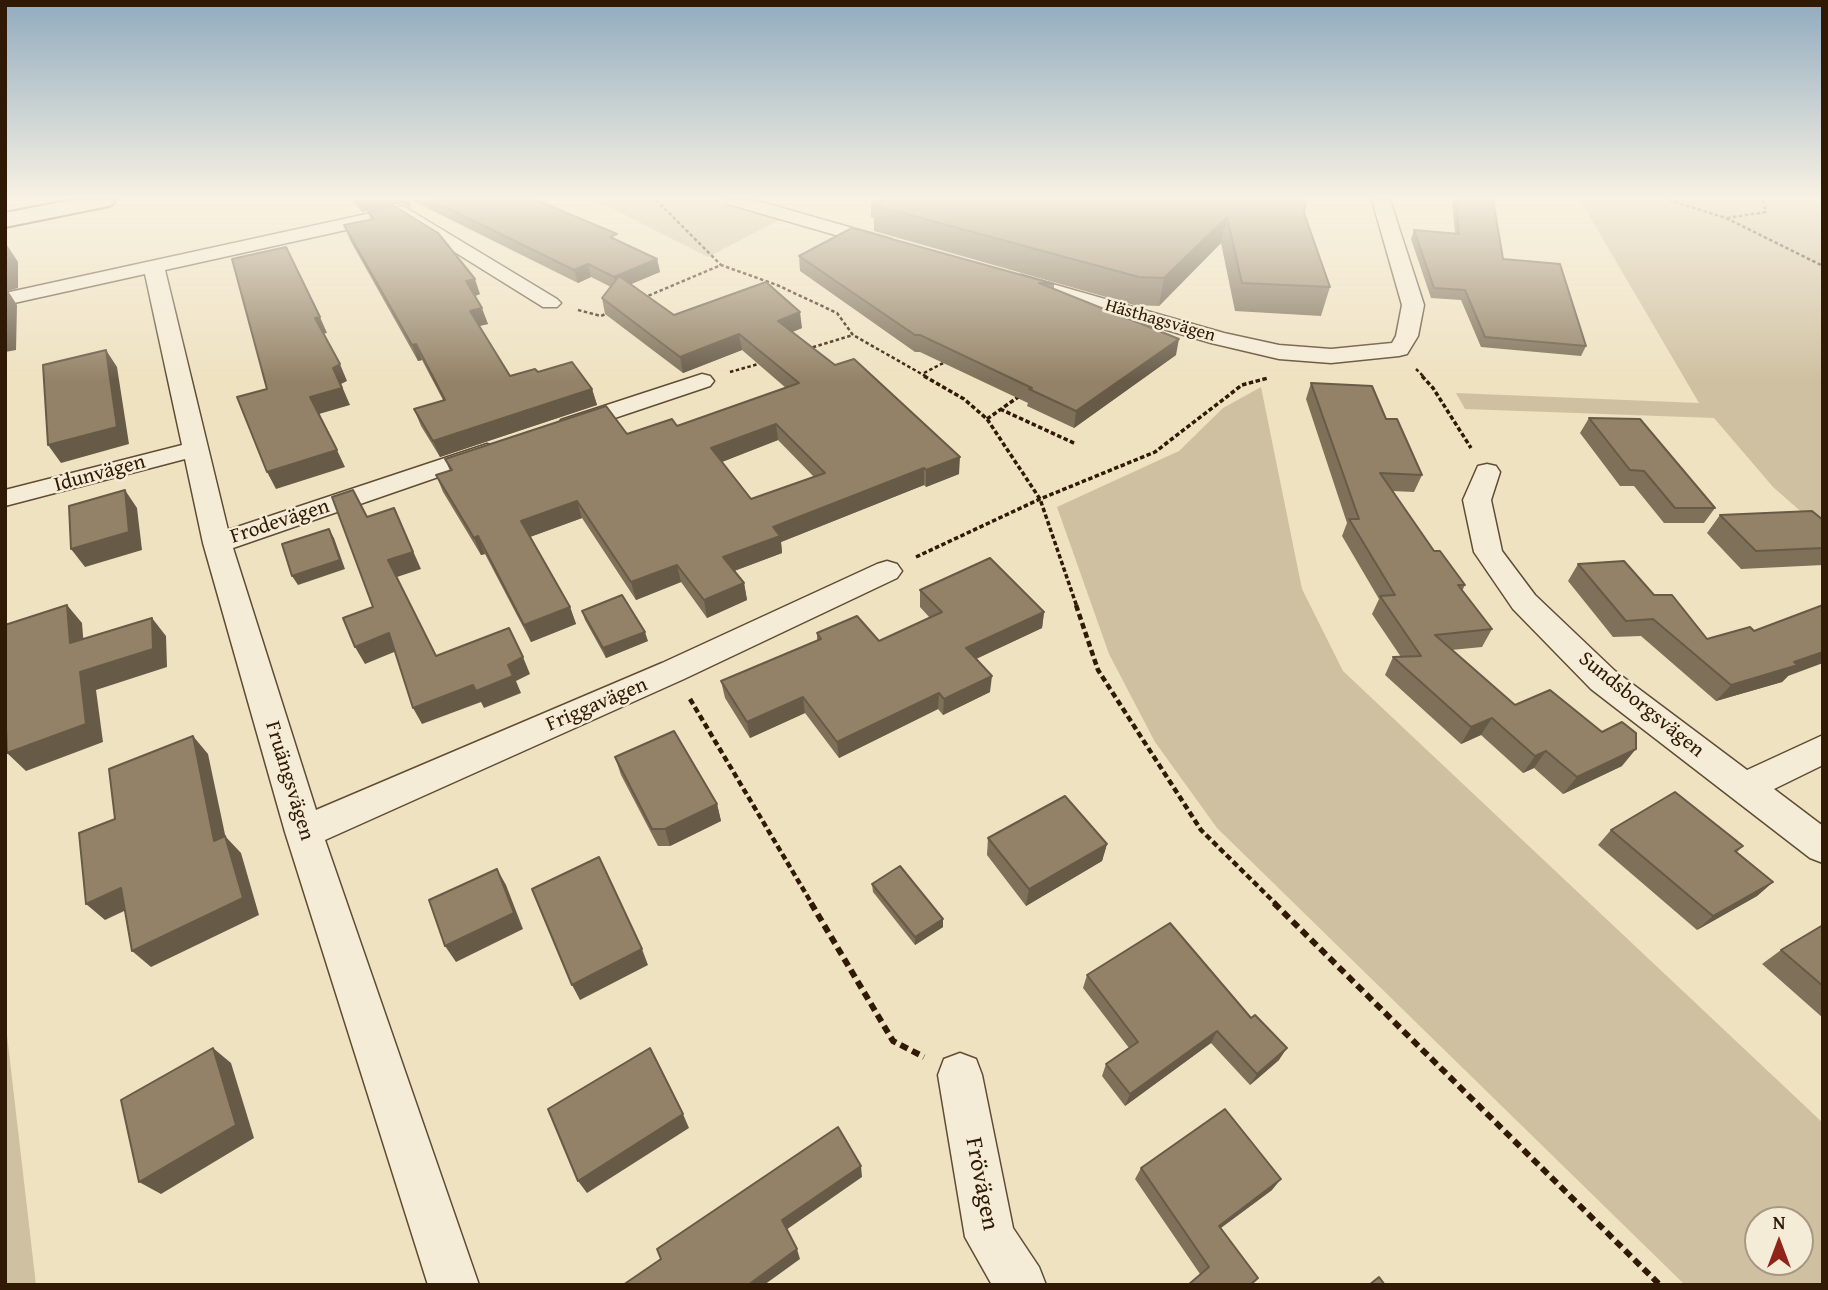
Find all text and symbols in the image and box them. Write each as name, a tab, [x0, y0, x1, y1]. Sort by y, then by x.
street label: Hästhagsvägen	[1102, 295, 1218, 347]
street label: Idunvägen	[52, 450, 148, 498]
street label: Frodevägen	[227, 494, 333, 550]
street label: Sundsborgsvägen	[1573, 647, 1709, 763]
street label: Friggavägen	[542, 672, 652, 738]
street label: Fruängsvägen	[259, 718, 319, 844]
street label: Frövägen	[958, 1135, 1004, 1233]
north arrow	[1744, 1206, 1814, 1276]
text: N	[1773, 1208, 1785, 1236]

